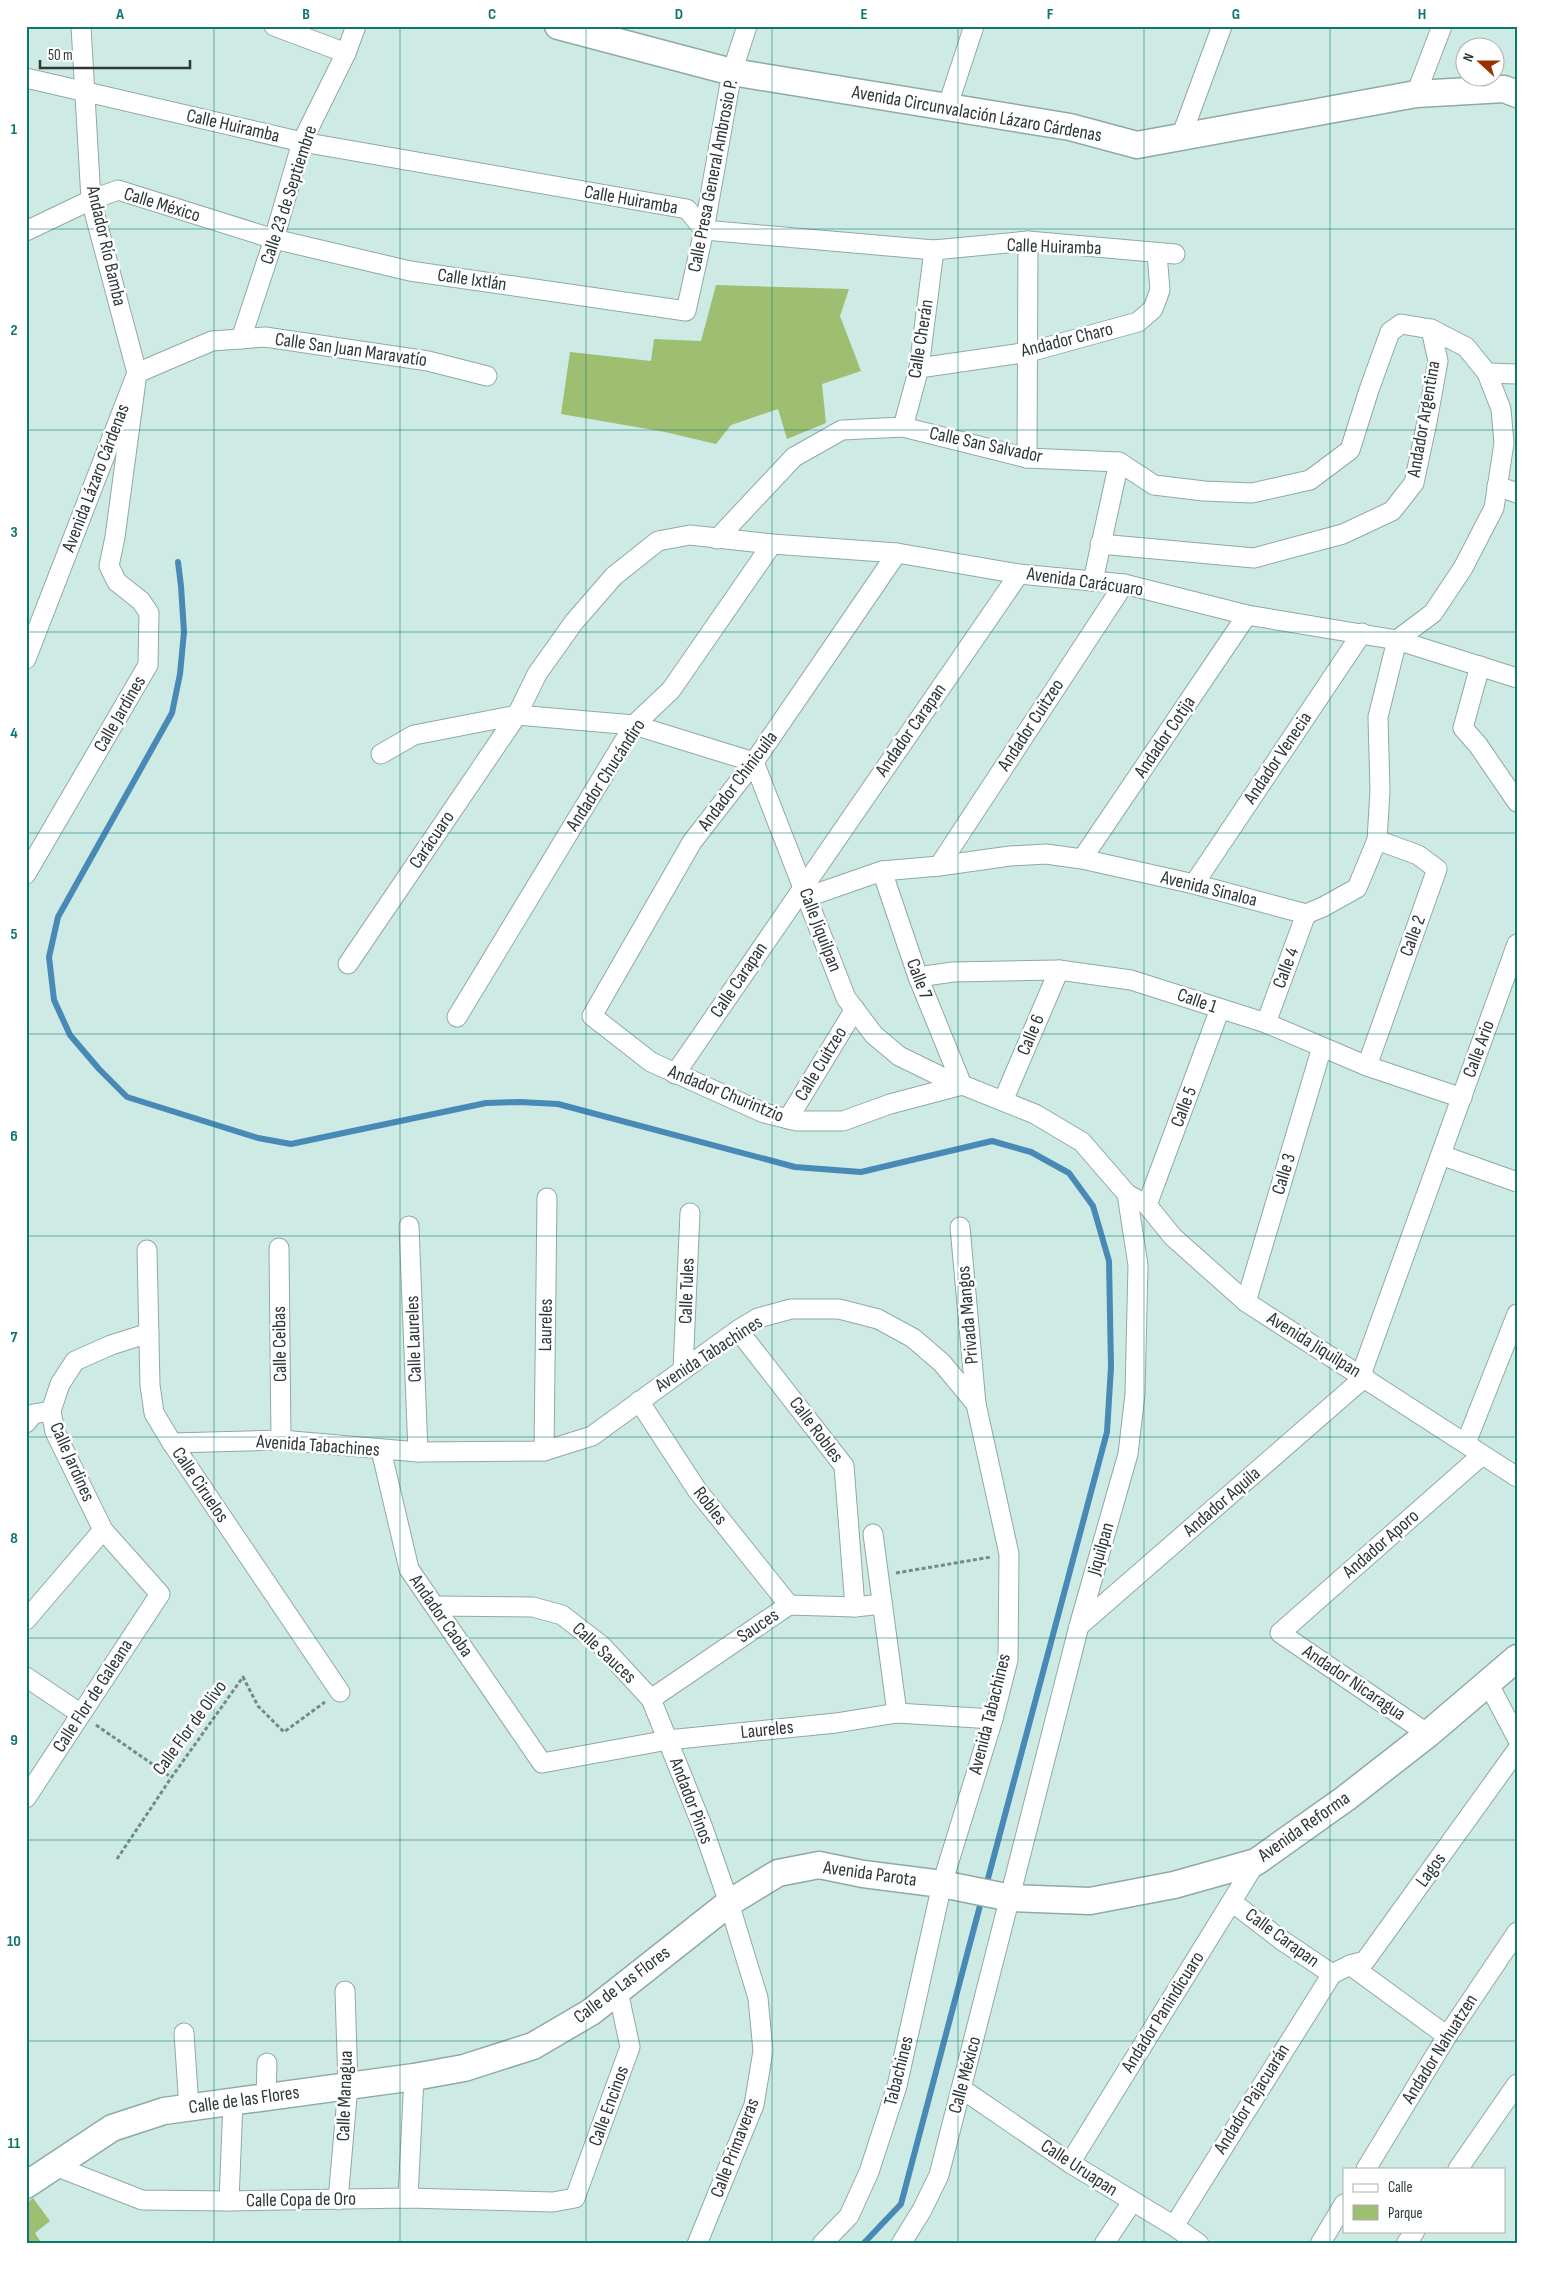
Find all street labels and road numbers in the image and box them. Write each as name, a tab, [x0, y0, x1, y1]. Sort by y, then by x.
street label: Calle Presa General Ambrosio P.	[683, 78, 743, 274]
street label: Avenida Circunvalación Lázaro Cárdenas	[849, 81, 1104, 147]
street label: Calle Huiramba	[184, 104, 282, 148]
street label: Calle 23 de Septiembre	[256, 123, 322, 267]
street label: Calle Huiramba	[582, 180, 680, 220]
street label: Calle México	[121, 182, 203, 228]
street label: Andador Río Bamba	[81, 183, 131, 308]
street label: Calle Huiramba	[1006, 234, 1102, 260]
street label: Calle Ixtlán	[436, 264, 508, 296]
street label: Calle Cherán	[903, 298, 939, 380]
street label: Andador Charo	[1018, 317, 1115, 363]
street label: Calle San Juan Maravatío	[273, 328, 429, 372]
street label: Andador Argentina	[1402, 359, 1446, 480]
street label: Avenida Lázaro Cárdenas	[57, 401, 135, 556]
street label: Calle San Salvador	[927, 422, 1045, 468]
street label: Avenida Carácuaro	[1024, 562, 1145, 602]
street label: Calle Jardines	[89, 672, 151, 756]
street label: Andador Cuitzeo	[992, 675, 1069, 776]
street label: Andador Carapan	[870, 679, 951, 782]
street label: Andador Cotija	[1129, 692, 1201, 783]
street label: Andador Venecia	[1238, 708, 1317, 809]
street label: Andador Chucándiro	[561, 715, 651, 836]
street label: Andador Chinicuila	[693, 727, 783, 836]
street label: Carácuaro	[404, 807, 460, 873]
street label: Avenida Sinaloa	[1157, 866, 1260, 912]
street label: Calle Jiquilpan	[794, 885, 846, 975]
street label: Calle 2	[1395, 912, 1431, 960]
street label: Calle Carapan	[705, 938, 773, 1022]
street label: Calle 4	[1268, 944, 1304, 992]
street label: Calle 7	[901, 955, 937, 1003]
street label: Calle 1	[1174, 984, 1220, 1019]
street label: Calle 6	[1012, 1011, 1050, 1059]
street label: Calle Ario	[1458, 1017, 1500, 1081]
street label: Calle Cuitzeo	[790, 1023, 852, 1105]
street label: Andador Churintzio	[664, 1060, 787, 1128]
street label: Calle 5	[1166, 1083, 1202, 1131]
street label: Calle 3	[1267, 1151, 1301, 1197]
street label: Calle Tules	[674, 1257, 700, 1324]
street label: Privada Mangos	[952, 1265, 984, 1365]
street label: Calle Laureles	[401, 1295, 427, 1383]
street label: Laureles	[534, 1298, 558, 1352]
street label: Calle Ceibas	[268, 1306, 292, 1382]
street label: Avenida Jiquilpan	[1262, 1307, 1365, 1383]
street label: Avenida Tabachines	[650, 1311, 767, 1398]
street label: Calle Robles	[784, 1393, 848, 1468]
street label: Calle Jardines	[44, 1419, 100, 1505]
street label: Avenida Tabachines	[255, 1430, 381, 1462]
street label: Calle Ciruelos	[166, 1443, 234, 1527]
street label: Andador Aquila	[1178, 1462, 1265, 1542]
street label: Robles	[688, 1482, 732, 1530]
street label: Andador Aporo	[1337, 1505, 1424, 1584]
street label: Jiquilpan	[1082, 1520, 1119, 1579]
street label: Andador Caoba	[404, 1570, 478, 1662]
street label: Sauces	[733, 1604, 783, 1648]
street label: Calle Sauces	[567, 1618, 641, 1689]
street label: Calle Flor de Galeana	[48, 1635, 138, 1757]
street label: Andador Nicaragua	[1297, 1640, 1410, 1726]
street label: Avenida Tabachines	[964, 1651, 1016, 1778]
street label: Calle Flor de Olivo	[148, 1676, 232, 1780]
street label: Laureles	[739, 1716, 795, 1744]
street label: Andador Pinos	[664, 1754, 718, 1848]
street label: Avenida Reforma	[1253, 1787, 1354, 1868]
street label: Lagos	[1411, 1848, 1451, 1892]
street label: Avenida Parota	[821, 1856, 918, 1892]
street label: Calle Carapan	[1240, 1903, 1324, 1973]
street label: Calle de Las Flores	[569, 1941, 675, 2029]
street label: Andador Panindicuaro	[1116, 1947, 1209, 2078]
street label: Andador Nahuatzen	[1397, 1990, 1483, 2109]
street label: Tabachines	[879, 2034, 919, 2108]
street label: Calle México	[944, 2034, 986, 2116]
street label: Andador Pajacuarán	[1208, 2040, 1295, 2159]
street label: Calle Managua	[332, 2050, 358, 2142]
street label: Calle Encinos	[584, 2062, 634, 2149]
street label: Calle de las Flores	[187, 2081, 301, 2119]
street label: Calle Primaveras	[706, 2095, 765, 2201]
street label: Calle Uruapan	[1036, 2135, 1122, 2201]
street label: Calle Copa de Oro	[246, 2188, 356, 2212]

